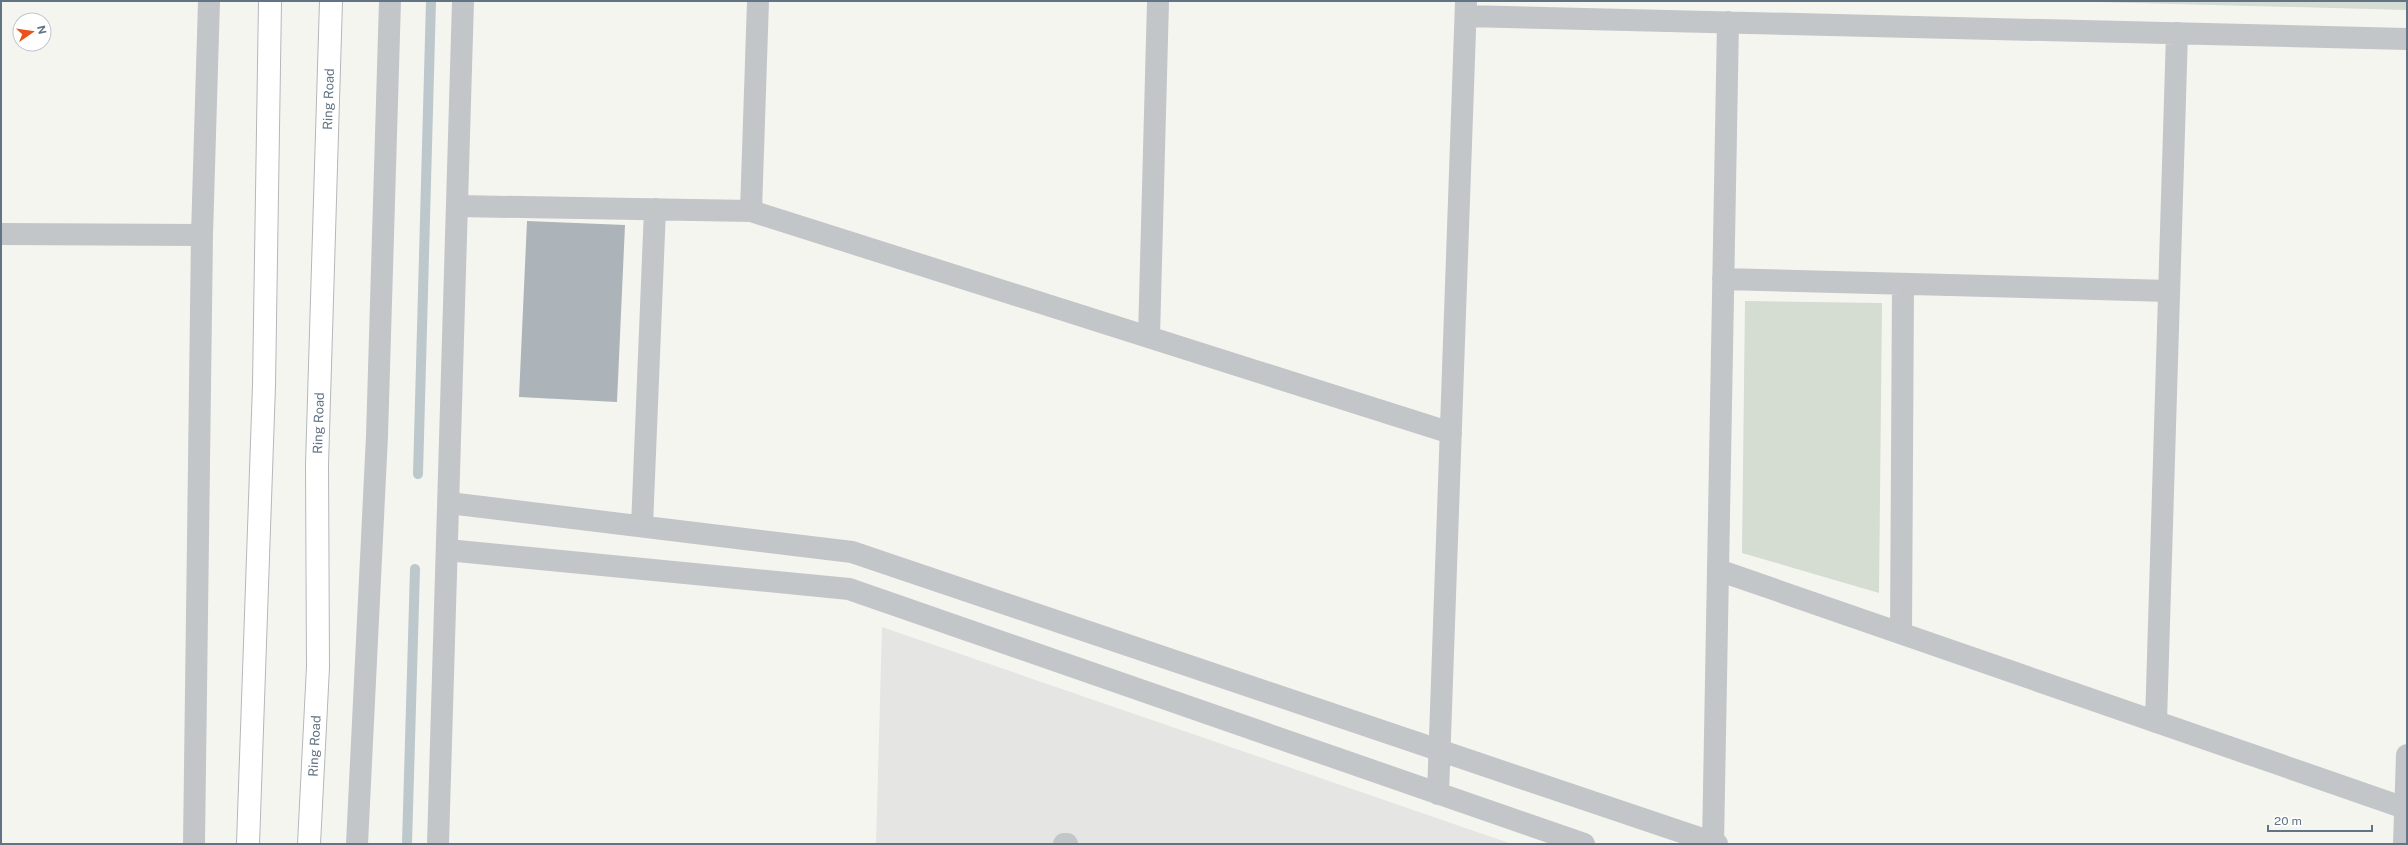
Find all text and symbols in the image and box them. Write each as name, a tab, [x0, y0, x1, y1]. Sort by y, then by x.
north arrow	[12, 12, 52, 52]
text: N	[35, 24, 49, 35]
street label: Ring Road	[320, 68, 337, 130]
street label: Ring Road	[310, 392, 327, 454]
street label: Ring Road	[305, 715, 324, 777]
scale bar	[2268, 807, 2372, 833]
text: 20 m	[2274, 814, 2302, 828]

